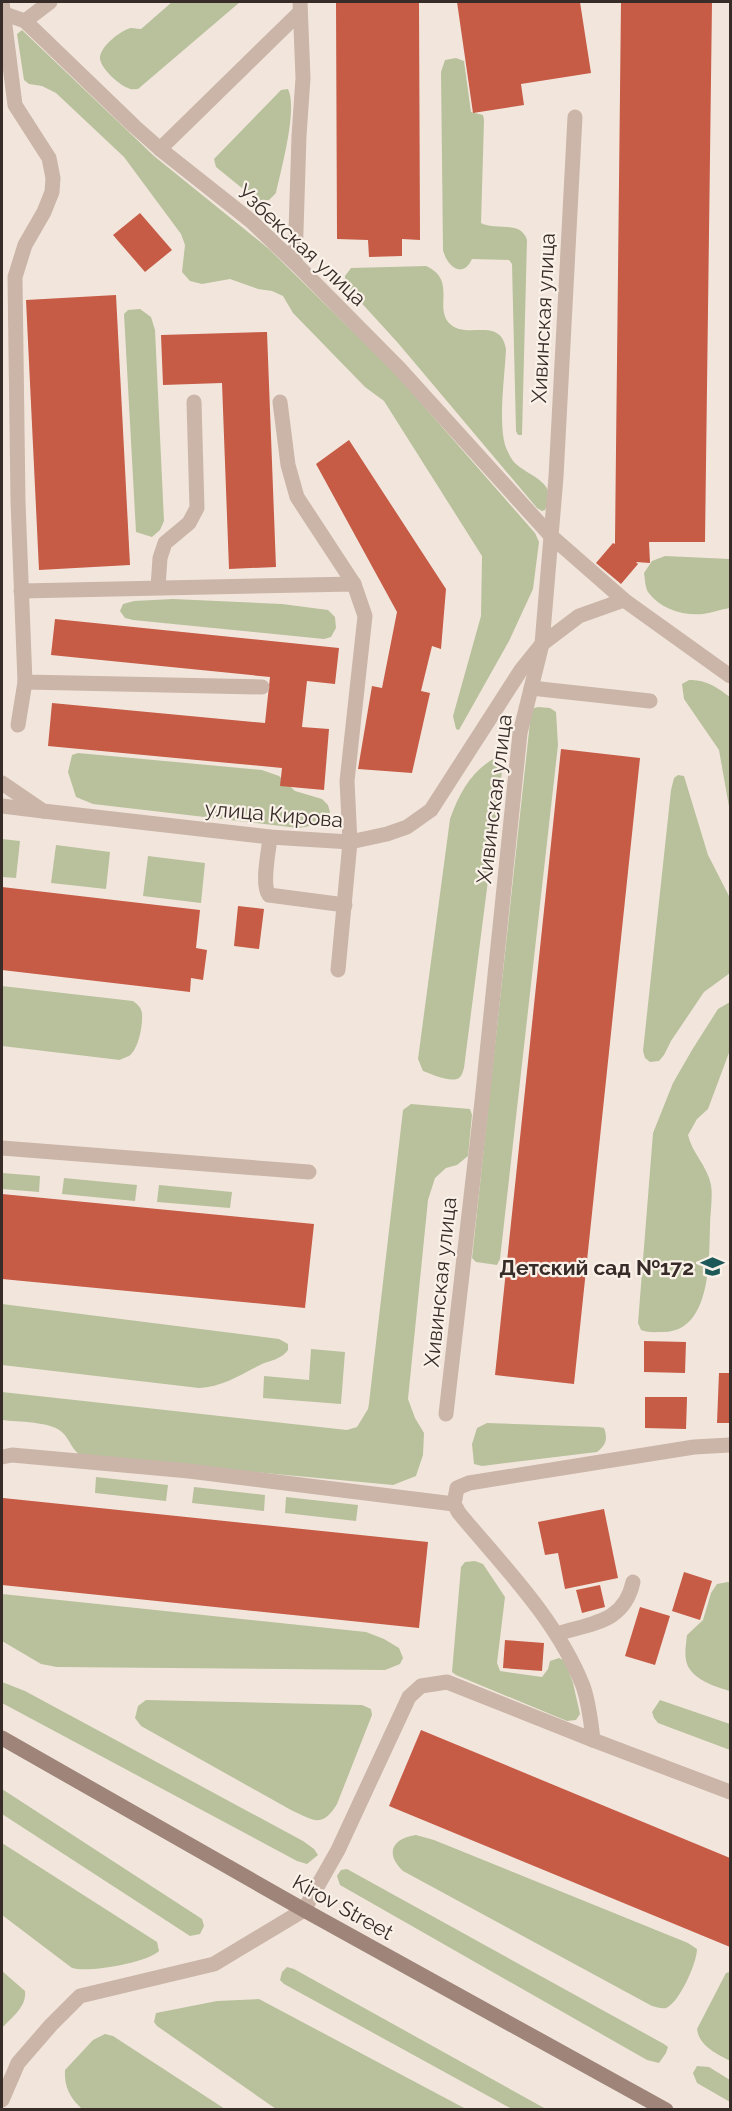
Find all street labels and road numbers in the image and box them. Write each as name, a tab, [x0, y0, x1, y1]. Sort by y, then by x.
street label: Узбекская улица	[232, 179, 372, 311]
street label: Хивинская улица	[526, 232, 560, 404]
street label: Хивинская улица	[471, 713, 517, 885]
street label: улица Кирова	[204, 796, 344, 832]
street label: Хивинская улица	[419, 1196, 461, 1368]
street label: Kirov Street	[288, 1869, 398, 1945]

